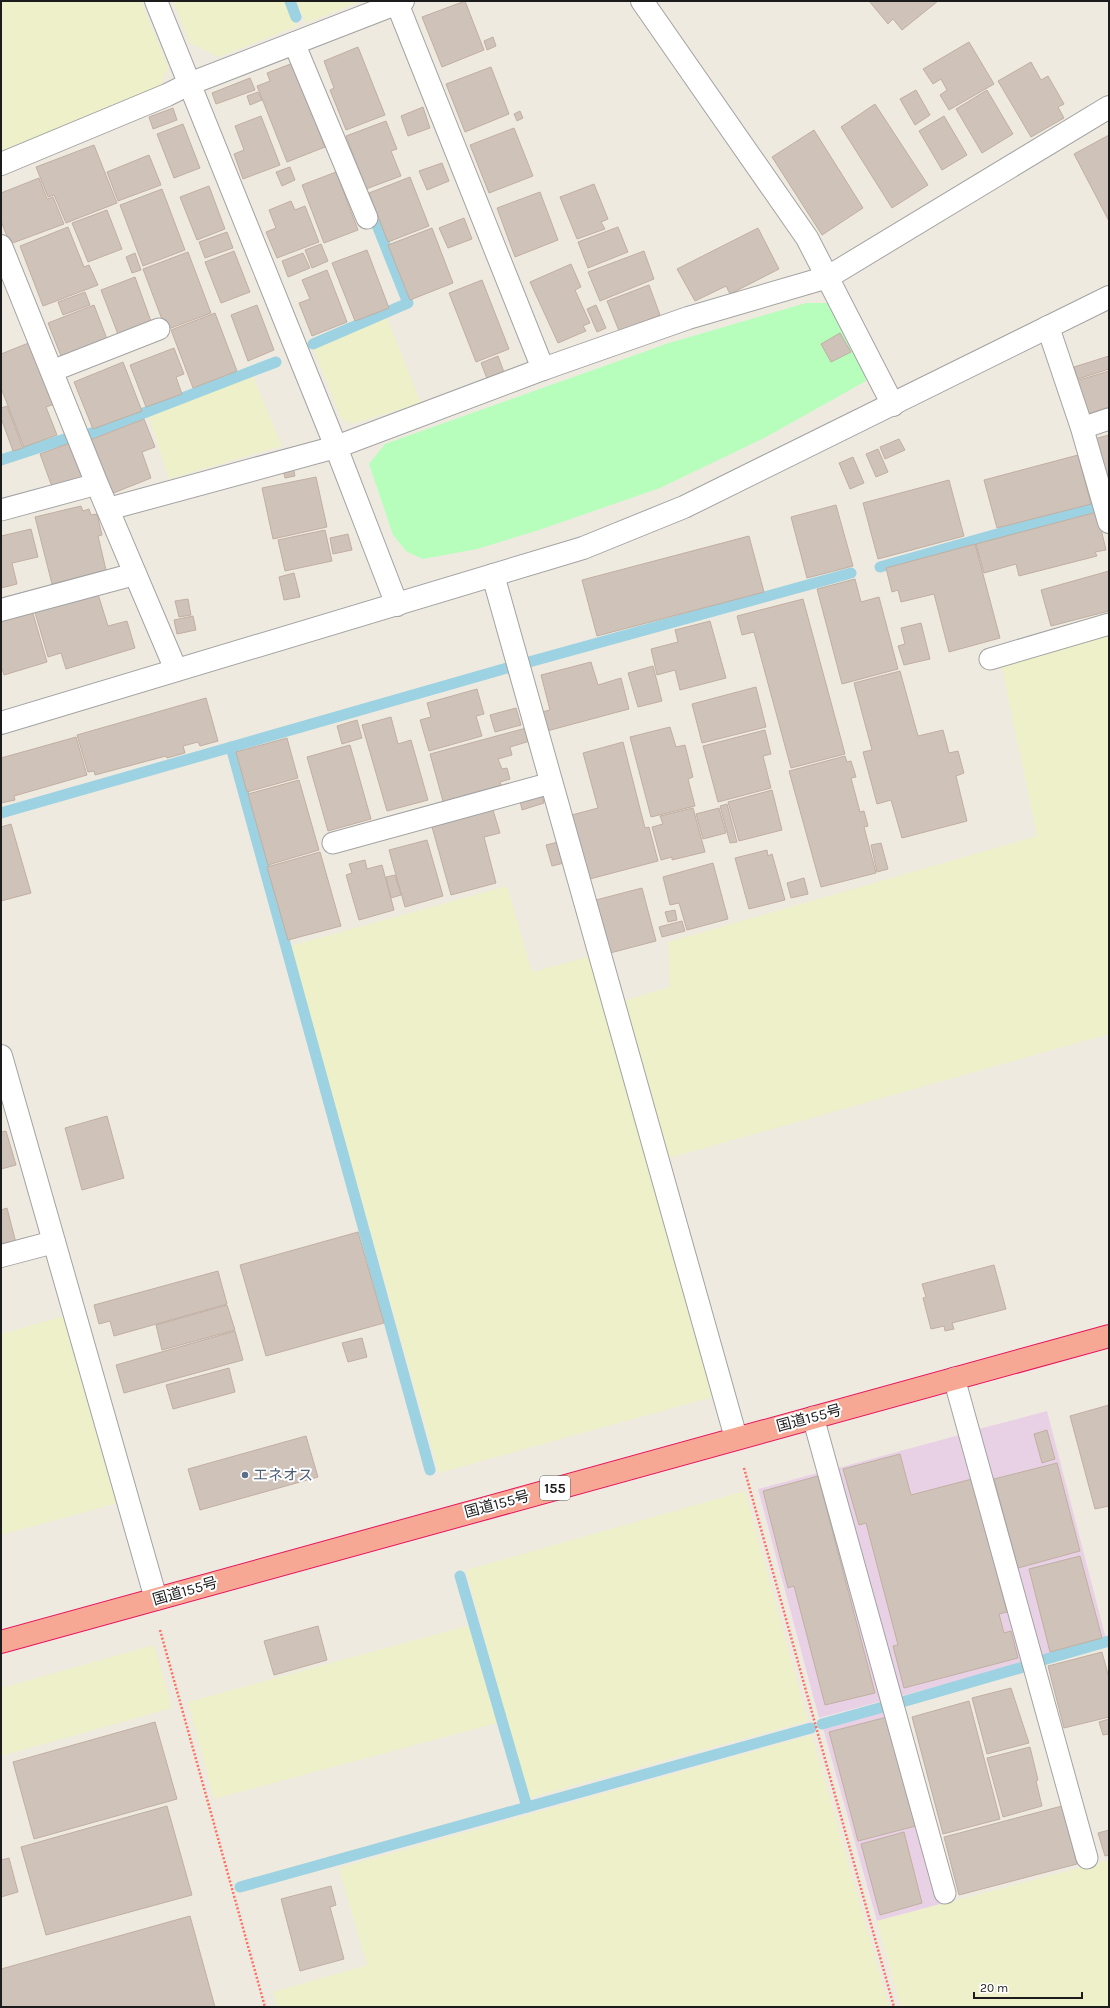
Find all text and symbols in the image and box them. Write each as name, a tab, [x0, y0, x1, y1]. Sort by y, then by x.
street label: 国道155号	[774, 1401, 844, 1435]
place label: エネオス	[253, 1466, 313, 1484]
marker: エネオス	[240, 1470, 250, 1480]
road number: 155	[540, 1476, 570, 1500]
street label: 国道155号	[462, 1487, 532, 1521]
street label: 国道155号	[150, 1573, 220, 1609]
scale bar	[974, 1974, 1082, 2000]
text: 20 m	[980, 1981, 1008, 1995]

